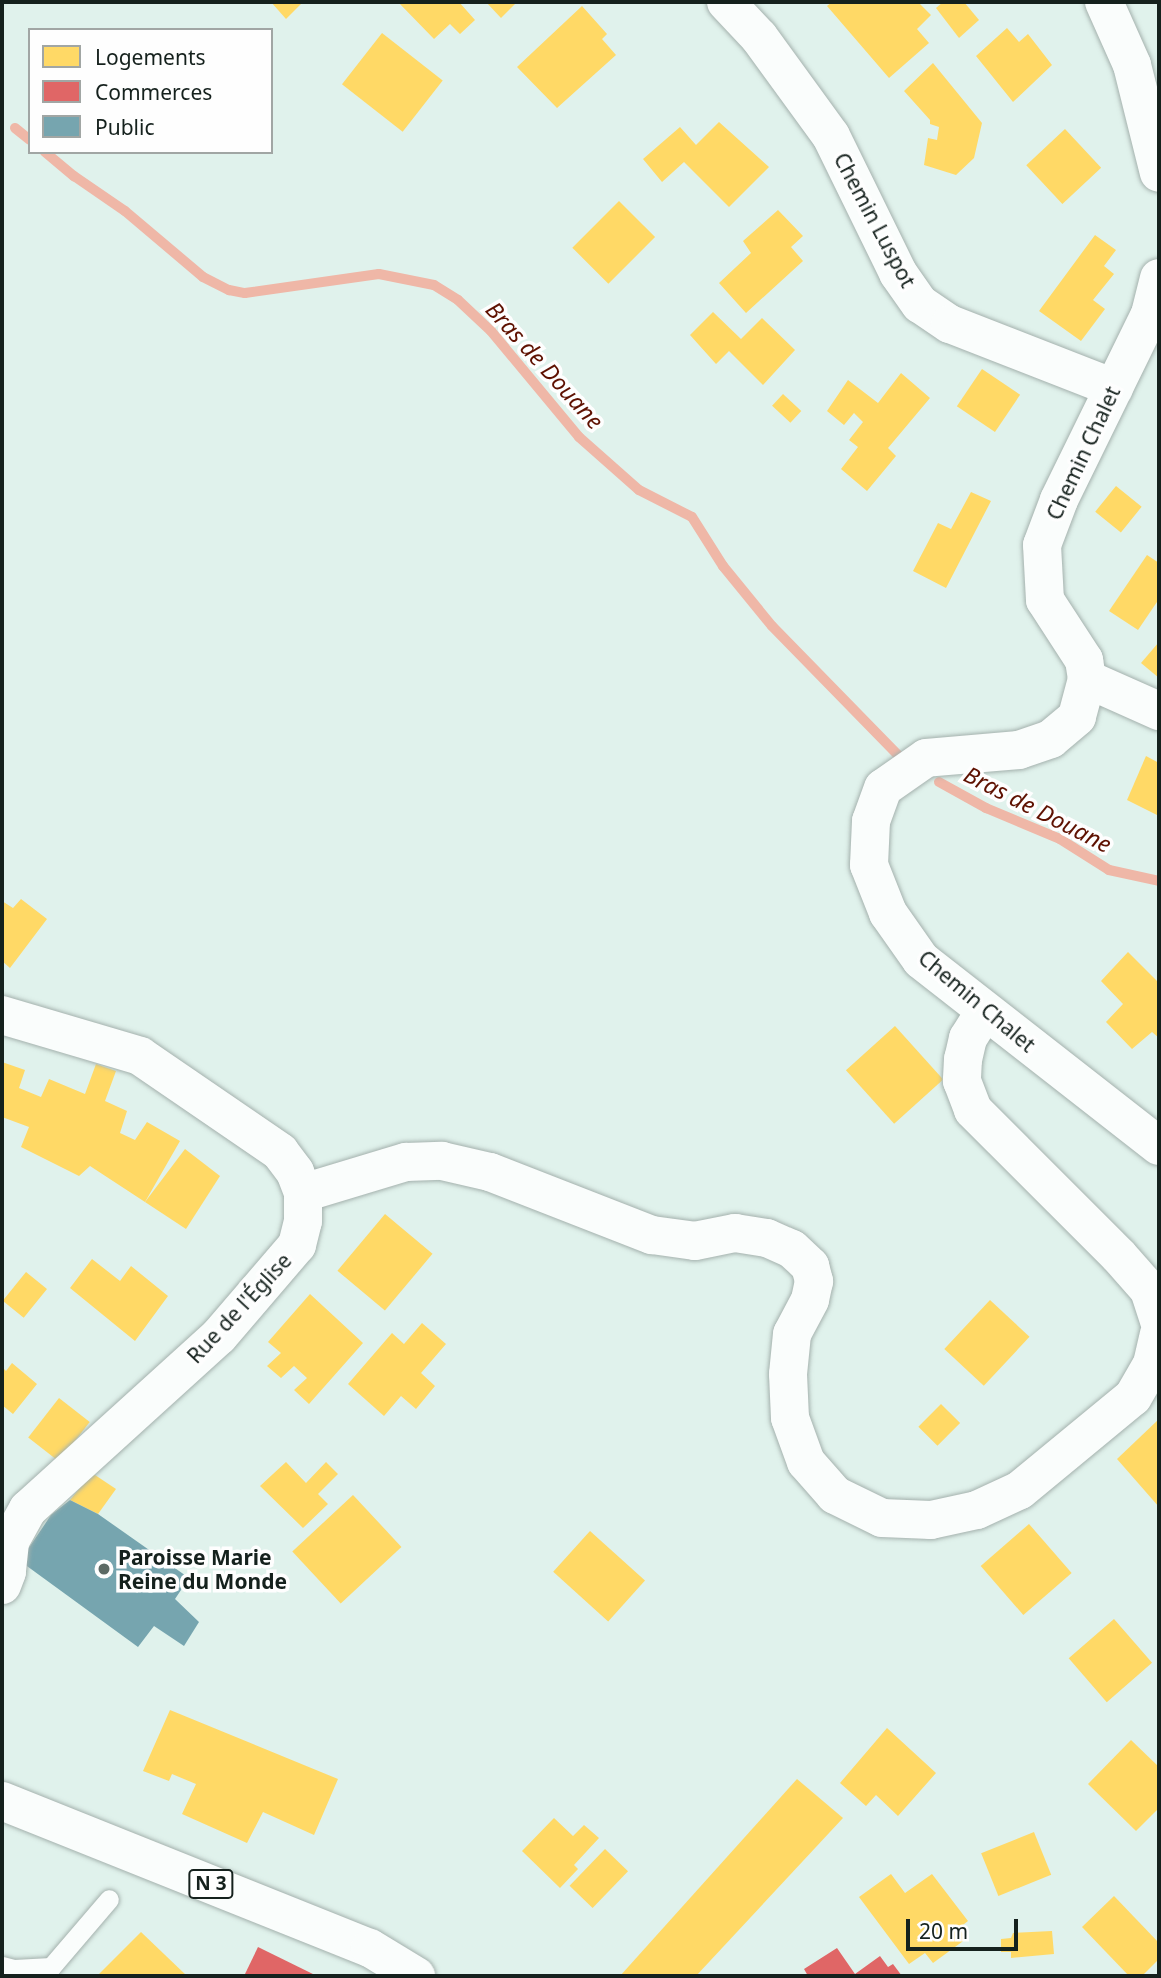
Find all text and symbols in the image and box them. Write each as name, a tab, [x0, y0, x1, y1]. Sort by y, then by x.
legend	[28, 28, 273, 154]
text: Logements	[95, 43, 206, 71]
text: Commerces	[95, 78, 212, 106]
text: Public	[95, 113, 155, 141]
street label: Chemin Luspot	[829, 148, 921, 292]
water label: Bras de Douane	[481, 296, 609, 434]
street label: Chemin Chalet	[1041, 382, 1125, 524]
water label: Bras de Douane	[960, 760, 1116, 858]
street label: Chemin Chalet	[914, 945, 1040, 1057]
street label: Rue de l'Église	[182, 1248, 296, 1368]
place label: Paroisse Marie Reine du Monde	[118, 1544, 287, 1594]
marker: Paroisse Marie Reine du Monde	[96, 1561, 112, 1577]
road number: N 3	[188, 1868, 234, 1900]
scale bar	[909, 1904, 1021, 1948]
text: 20 m	[919, 1917, 968, 1945]

